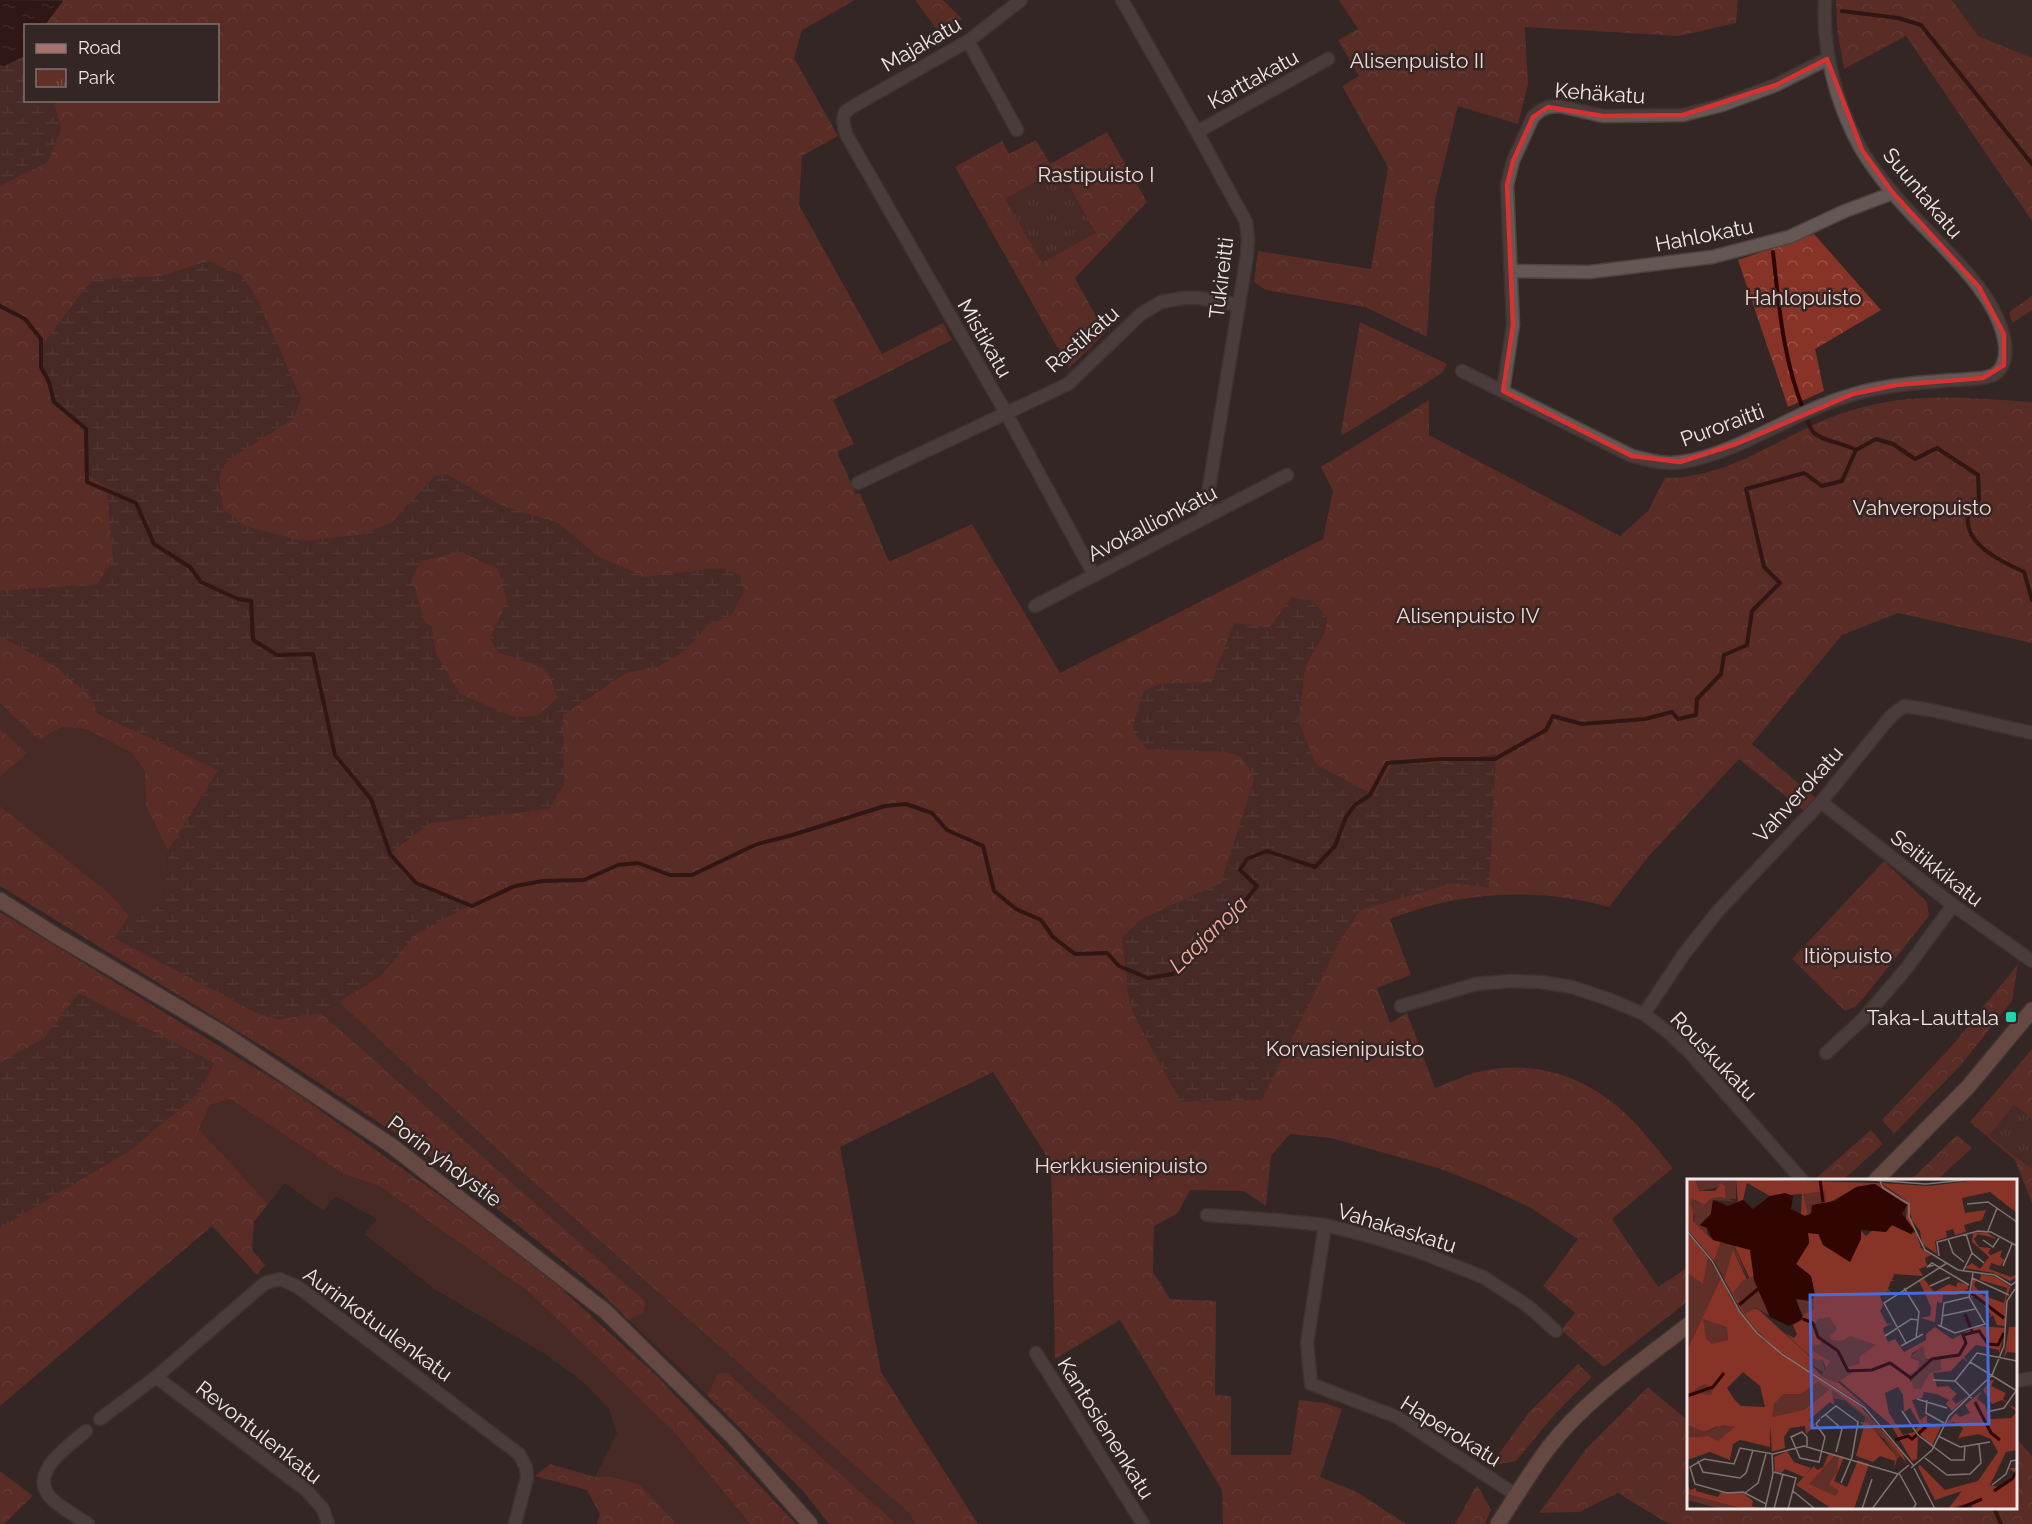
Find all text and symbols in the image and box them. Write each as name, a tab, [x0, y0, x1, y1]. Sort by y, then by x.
street label: Majakatu	[877, 11, 965, 77]
legend	[24, 24, 219, 102]
text: Road	[78, 37, 121, 58]
street label: Karttakatu	[1203, 44, 1303, 114]
park label: Alisenpuisto II	[1350, 48, 1484, 73]
text: Park	[78, 67, 115, 88]
street label: Kehäkatu	[1554, 77, 1646, 109]
street label: Suuntakatu	[1878, 143, 1968, 243]
park label: Rastipuisto I	[1038, 162, 1154, 187]
street label: Hahlokatu	[1653, 213, 1755, 257]
street label: Tukireitti	[1204, 236, 1238, 320]
park label: Hahlopuisto	[1745, 285, 1861, 310]
street label: Mistikatu	[952, 294, 1018, 382]
street label: Rastikatu	[1040, 300, 1124, 378]
street label: Puroraitti	[1677, 398, 1767, 452]
street label: Avokallionkatu	[1083, 480, 1221, 566]
park label: Vahveropuisto	[1853, 495, 1991, 520]
park label: Alisenpuisto IV	[1396, 603, 1540, 628]
street label: Vahverokatu	[1748, 741, 1848, 847]
street label: Seitikkikatu	[1886, 824, 1988, 912]
water label: Laajanoja	[1163, 890, 1253, 978]
park label: Itiöpuisto	[1804, 943, 1892, 968]
place label: Taka-Lauttala	[1867, 1005, 1999, 1030]
street label: Rouskukatu	[1665, 1006, 1763, 1106]
marker: Taka-Lauttala	[2004, 1010, 2018, 1024]
park label: Korvasienipuisto	[1266, 1036, 1424, 1061]
street label: Porin yhdystie	[383, 1110, 507, 1212]
park label: Herkkusienipuisto	[1034, 1153, 1208, 1178]
inset map	[1687, 1179, 2017, 1509]
street label: Vahakaskatu	[1335, 1198, 1459, 1258]
street label: Aurinkotuulenkatu	[299, 1262, 457, 1386]
street label: Kantosienenkatu	[1052, 1353, 1160, 1503]
street label: Revontulenkatu	[191, 1375, 327, 1489]
street label: Haperokatu	[1396, 1390, 1506, 1472]

